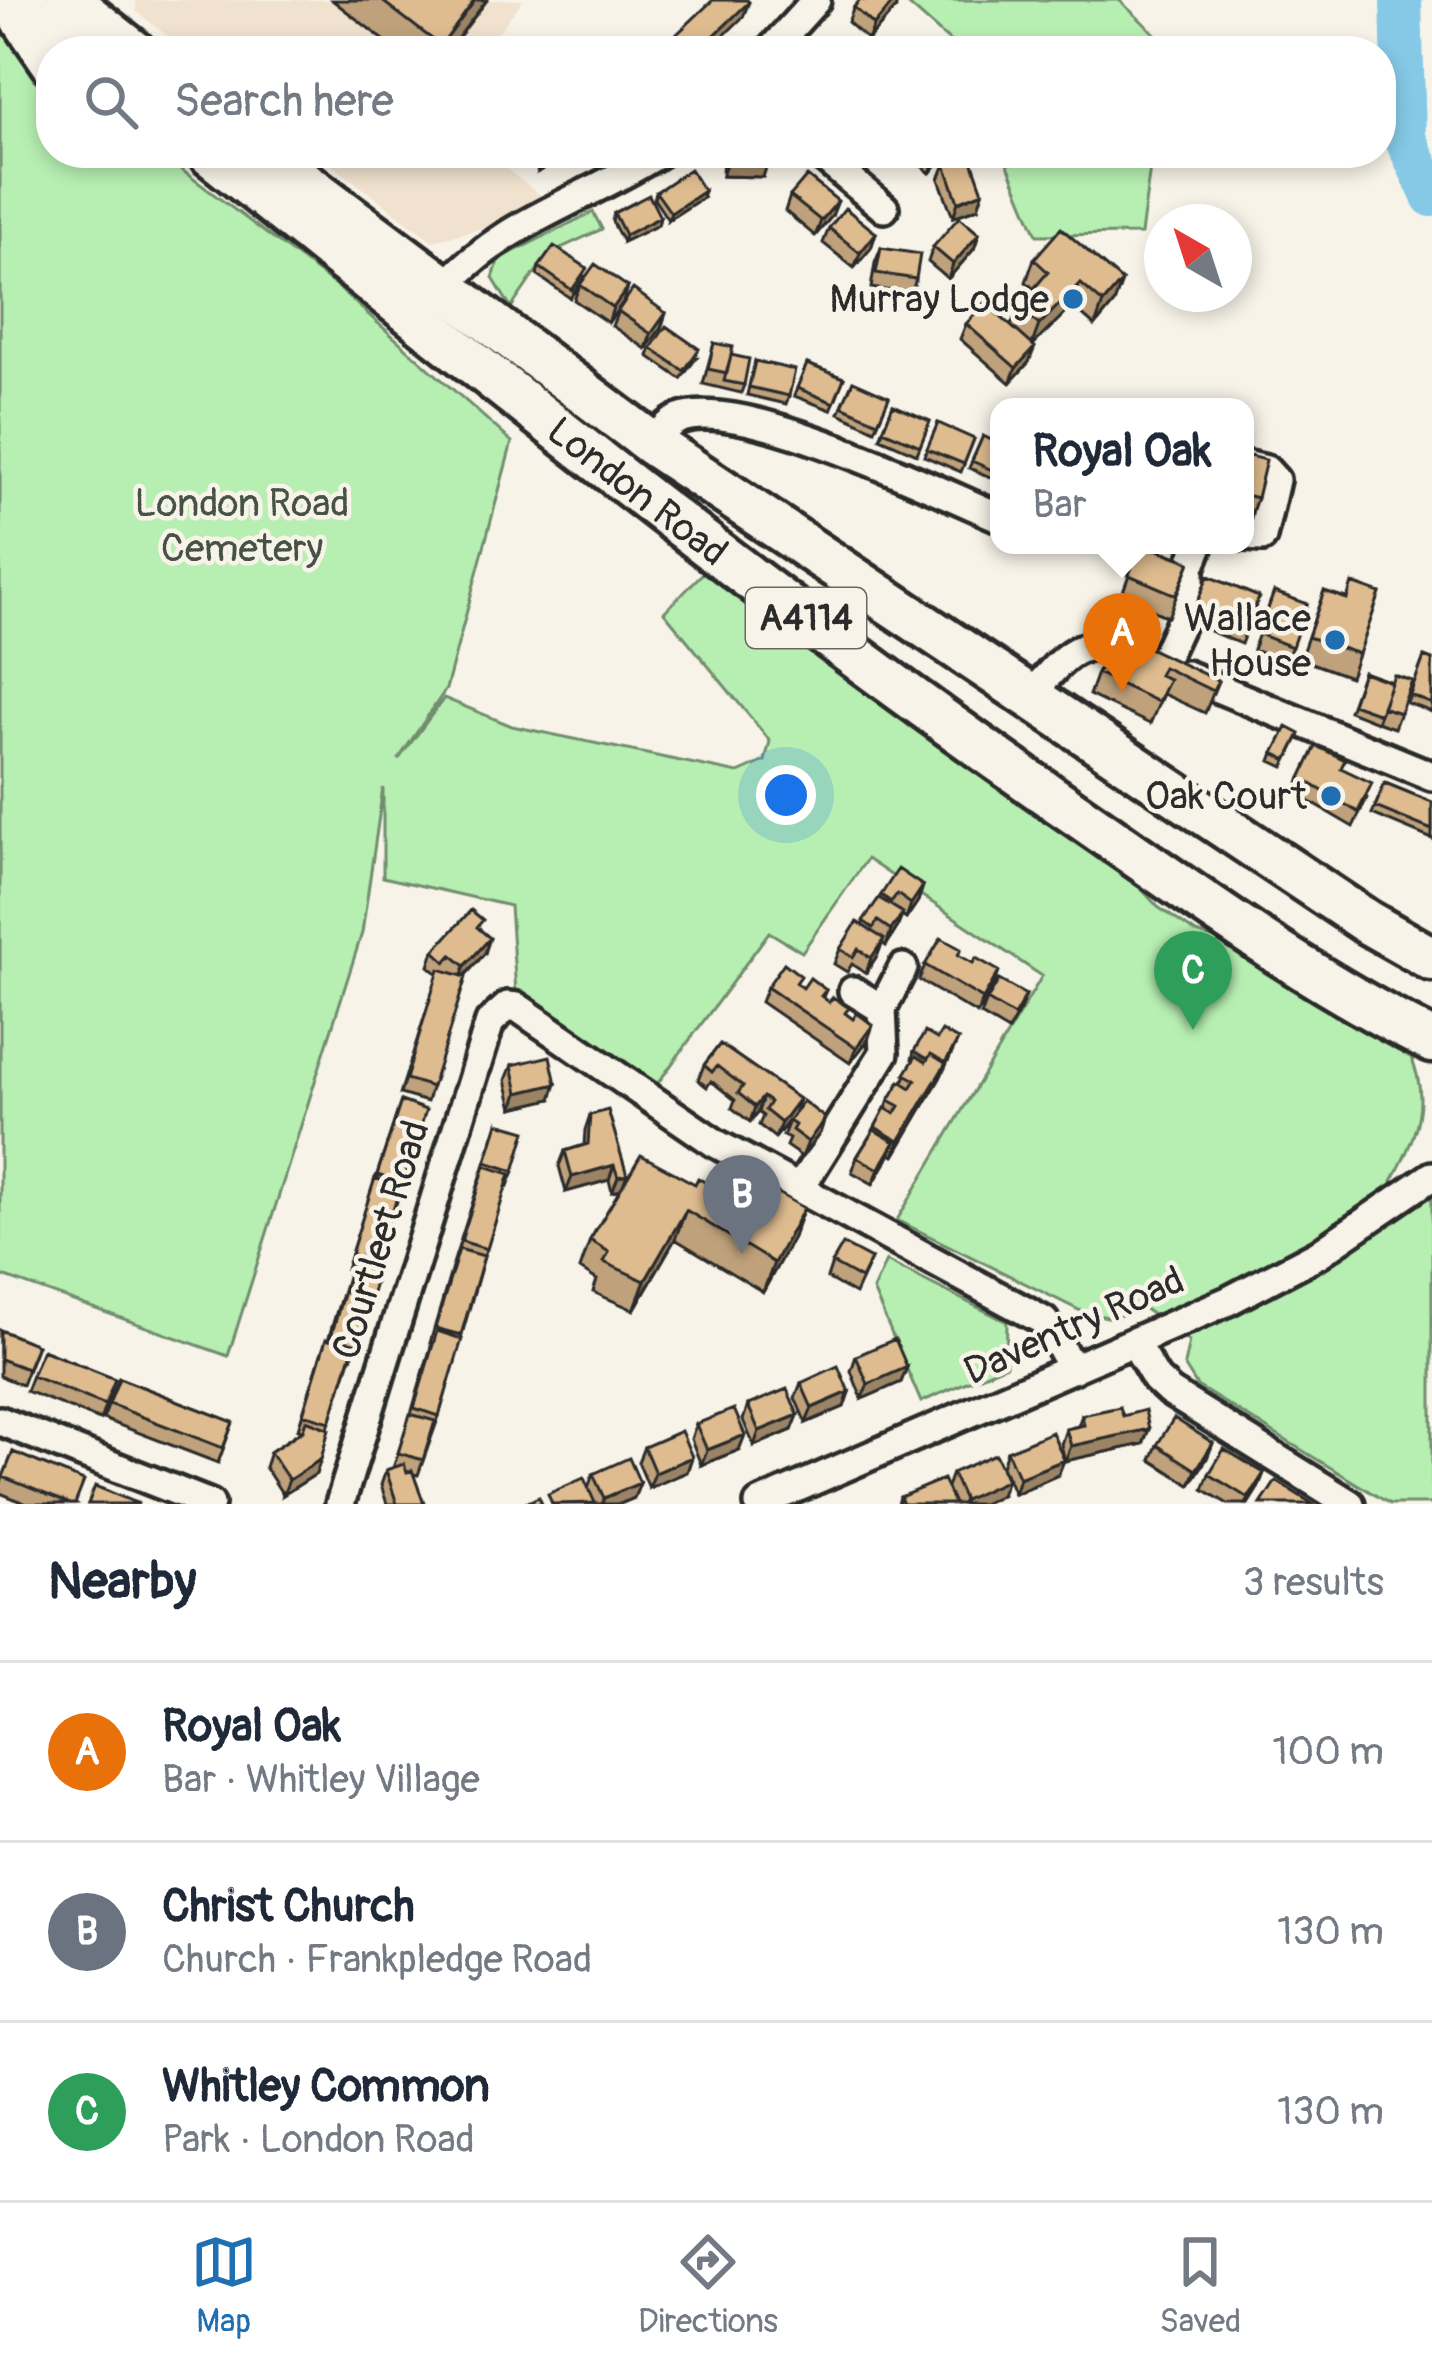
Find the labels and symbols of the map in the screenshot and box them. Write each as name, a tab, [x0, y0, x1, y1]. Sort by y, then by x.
north arrow	[1144, 204, 1252, 312]
place label: Murray Lodge	[830, 275, 1049, 324]
marker: Murray Lodge	[1060, 286, 1086, 312]
street label: London Road	[537, 406, 737, 576]
park label: London Road Cemetery	[135, 479, 349, 573]
road number: A4114	[746, 588, 866, 648]
pin: A	[1083, 593, 1161, 692]
place label: Wallace House	[1184, 594, 1311, 688]
marker: Wallace House	[1322, 627, 1348, 653]
your location	[756, 765, 816, 825]
place label: Oak Court	[1145, 772, 1307, 821]
marker: Oak Court	[1318, 783, 1344, 809]
pin: C	[1154, 931, 1232, 1030]
street label: Courtleet Road	[321, 1115, 441, 1365]
pin: B	[703, 1155, 781, 1254]
street label: Daventry Road	[956, 1256, 1192, 1396]

